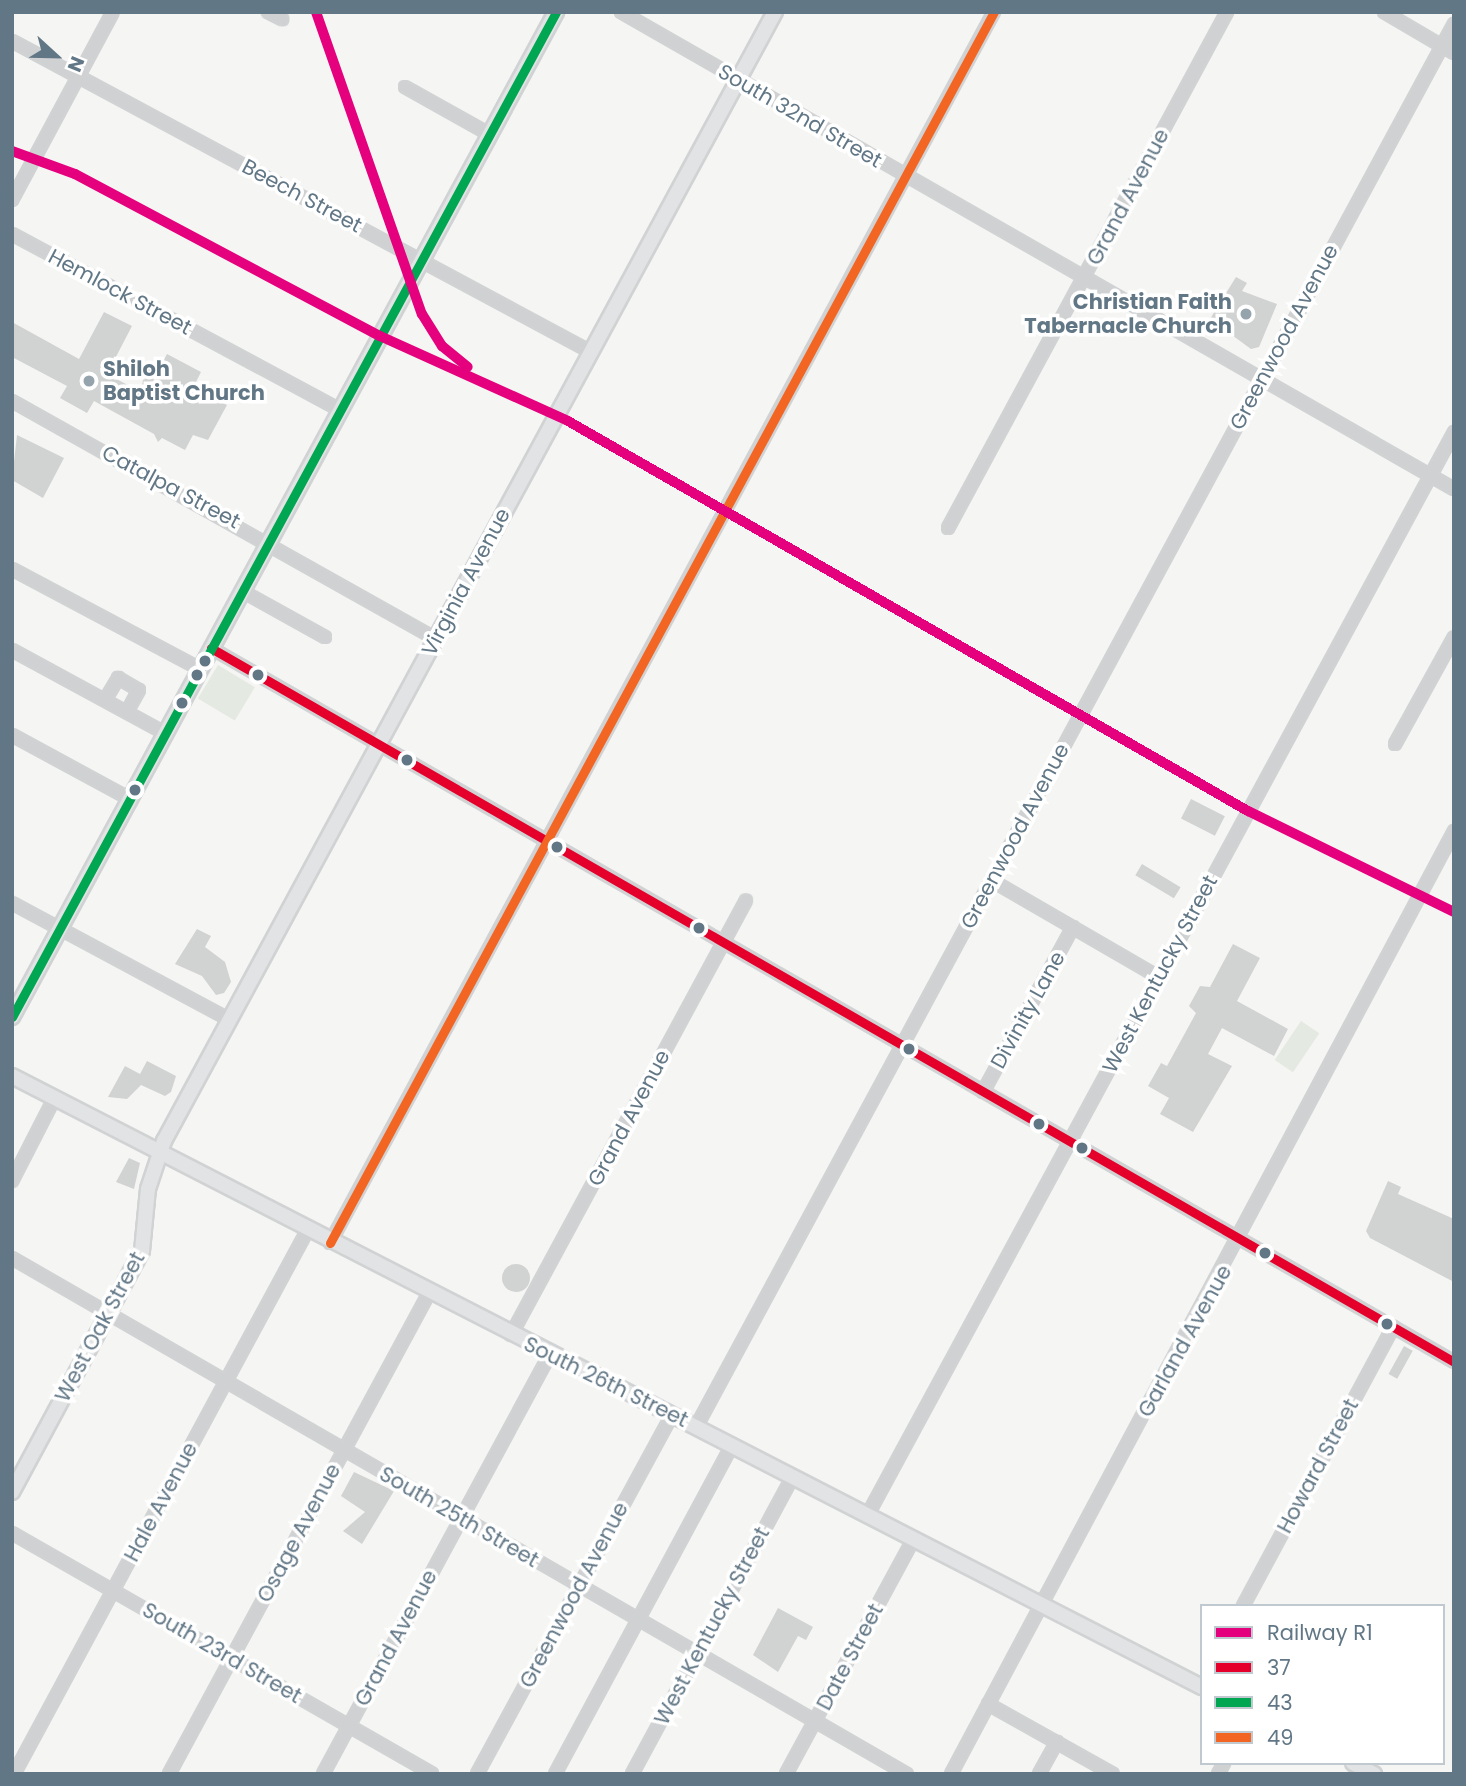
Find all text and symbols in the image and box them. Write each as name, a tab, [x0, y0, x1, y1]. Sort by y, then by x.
north arrow	[21, 21, 91, 91]
text: N	[61, 52, 91, 76]
street label: South 32nd Street	[714, 59, 886, 173]
street label: Grand Avenue	[1082, 125, 1174, 269]
street label: Beech Street	[238, 154, 366, 238]
street label: Greenwood Avenue	[1224, 240, 1344, 434]
street label: Hemlock Street	[44, 244, 196, 340]
place label: Christian Faith Tabernacle Church	[1024, 289, 1232, 339]
marker: Christian Faith Tabernacle Church	[1238, 306, 1254, 322]
place label: Shiloh Baptist Church	[103, 356, 265, 406]
marker: Shiloh Baptist Church	[81, 373, 97, 389]
street label: Catalpa Street	[98, 440, 244, 534]
street label: Virginia Avenue	[416, 504, 516, 660]
unlabelled marker	[198, 654, 212, 668]
unlabelled marker	[190, 668, 204, 682]
unlabelled marker	[251, 668, 265, 682]
unlabelled marker	[175, 696, 189, 710]
street label: Greenwood Avenue	[955, 739, 1075, 933]
unlabelled marker	[400, 753, 414, 767]
unlabelled marker	[128, 783, 142, 797]
unlabelled marker	[550, 840, 564, 854]
street label: West Kentucky Street	[1097, 871, 1223, 1077]
unlabelled marker	[692, 921, 706, 935]
street label: Divinity Lane	[985, 947, 1071, 1073]
unlabelled marker	[902, 1042, 916, 1056]
street label: Grand Avenue	[583, 1046, 675, 1190]
unlabelled marker	[1032, 1117, 1046, 1131]
unlabelled marker	[1075, 1141, 1089, 1155]
unlabelled marker	[1258, 1246, 1272, 1260]
street label: West Oak Street	[50, 1248, 150, 1406]
street label: Garland Avenue	[1133, 1261, 1237, 1421]
unlabelled marker	[1380, 1317, 1394, 1331]
street label: South 26th Street	[520, 1331, 692, 1433]
street label: Howard Street	[1272, 1395, 1364, 1537]
street label: Hale Avenue	[119, 1438, 203, 1566]
street label: Osage Avenue	[252, 1459, 346, 1607]
street label: South 25th Street	[375, 1461, 543, 1573]
street label: Greenwood Avenue	[514, 1498, 634, 1692]
street label: West Kentucky Street	[649, 1523, 775, 1729]
street label: Grand Avenue	[350, 1566, 442, 1710]
street label: South 23rd Street	[138, 1597, 306, 1709]
street label: Date Street	[811, 1600, 889, 1714]
legend	[1200, 1604, 1445, 1765]
text: Railway R1	[1267, 1618, 1373, 1647]
text: 37	[1267, 1653, 1291, 1682]
text: 43	[1267, 1688, 1293, 1717]
text: 49	[1267, 1723, 1293, 1752]

